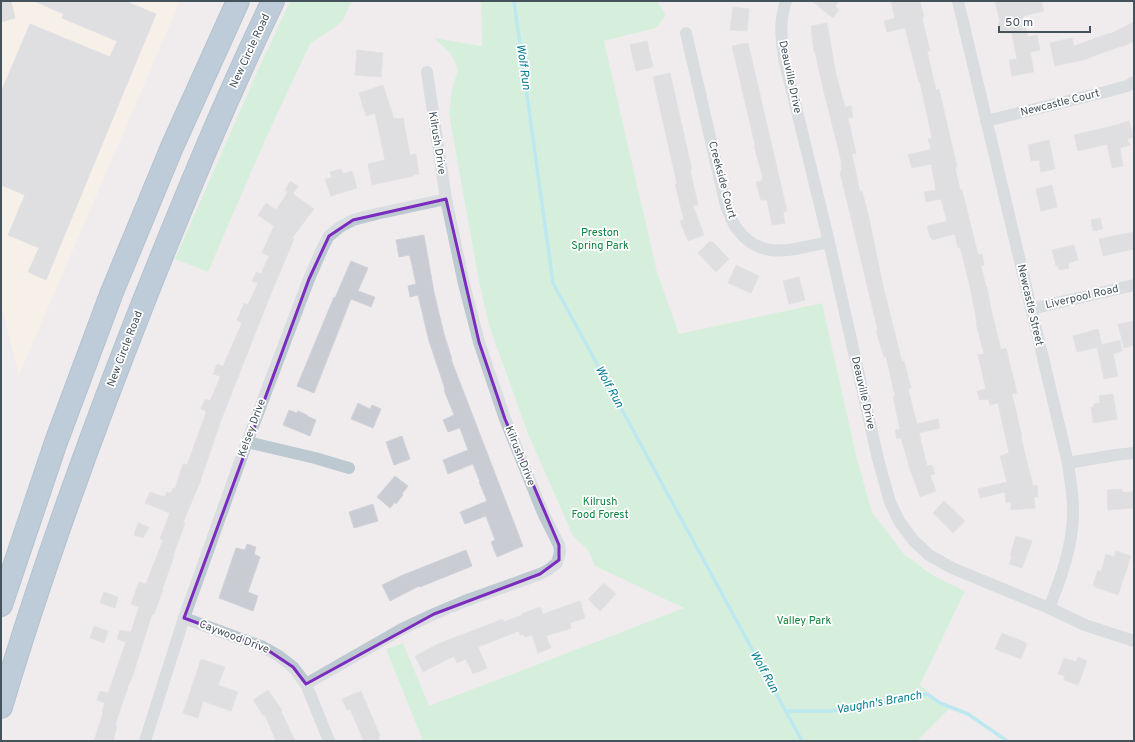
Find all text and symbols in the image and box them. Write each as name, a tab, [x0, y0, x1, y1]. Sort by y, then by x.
scale bar	[999, 8, 1090, 34]
street label: New Circle Road	[227, 12, 273, 90]
text: 50 m	[1005, 15, 1033, 31]
street label: Deauville Drive	[775, 39, 805, 115]
water label: Wolf Run	[512, 43, 534, 91]
street label: Newcastle Court	[1019, 86, 1101, 120]
street label: Kilrush Drive	[425, 111, 449, 175]
street label: Creekside Court	[705, 140, 739, 220]
park label: Preston Spring Park	[571, 226, 629, 253]
street label: Newcastle Street	[1014, 263, 1046, 347]
street label: Liverpool Road	[1044, 282, 1120, 312]
street label: New Circle Road	[104, 309, 146, 389]
street label: Deauville Drive	[848, 355, 878, 431]
water label: Wolf Run	[591, 363, 627, 411]
street label: Kelsey Drive	[235, 397, 269, 459]
street label: Kilrush Drive	[502, 424, 538, 488]
park label: Kilrush Food Forest	[571, 495, 629, 522]
park label: Valley Park	[777, 614, 832, 628]
street label: Caywood Drive	[197, 617, 271, 657]
water label: Wolf Run	[746, 648, 782, 696]
water label: Vaughn's Branch	[835, 688, 923, 718]

